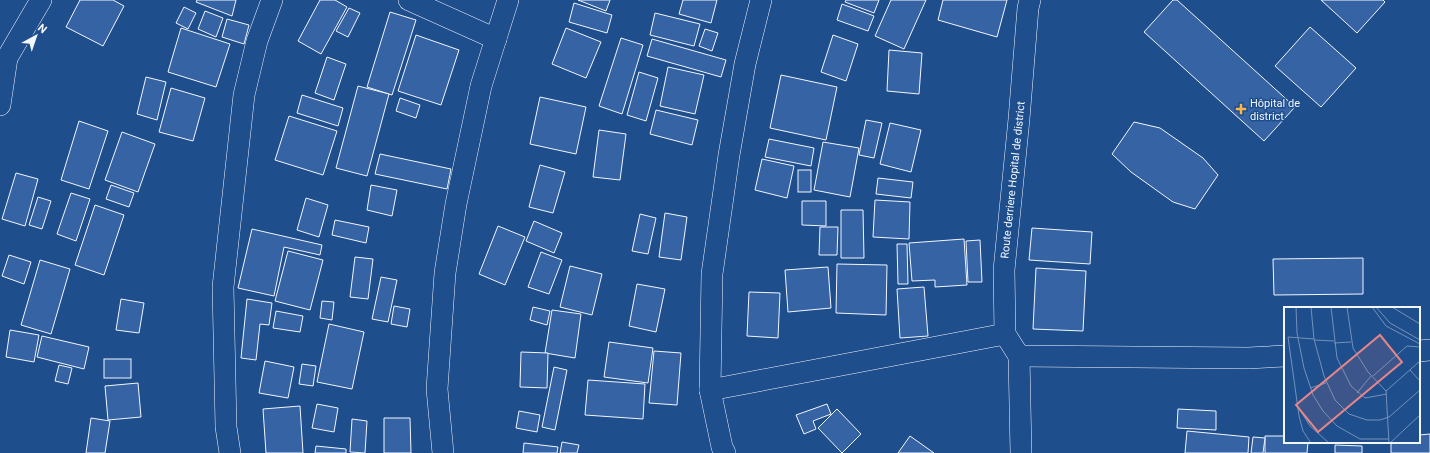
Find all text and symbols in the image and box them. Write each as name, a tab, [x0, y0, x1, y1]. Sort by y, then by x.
north arrow	[16, 16, 56, 56]
text: N	[35, 21, 49, 36]
place label: Hôpital de district	[1250, 97, 1300, 123]
street label: Route derriere Hopital de district	[998, 100, 1028, 259]
marker: Hôpital de district	[1235, 103, 1247, 115]
inset map	[1284, 307, 1420, 443]

